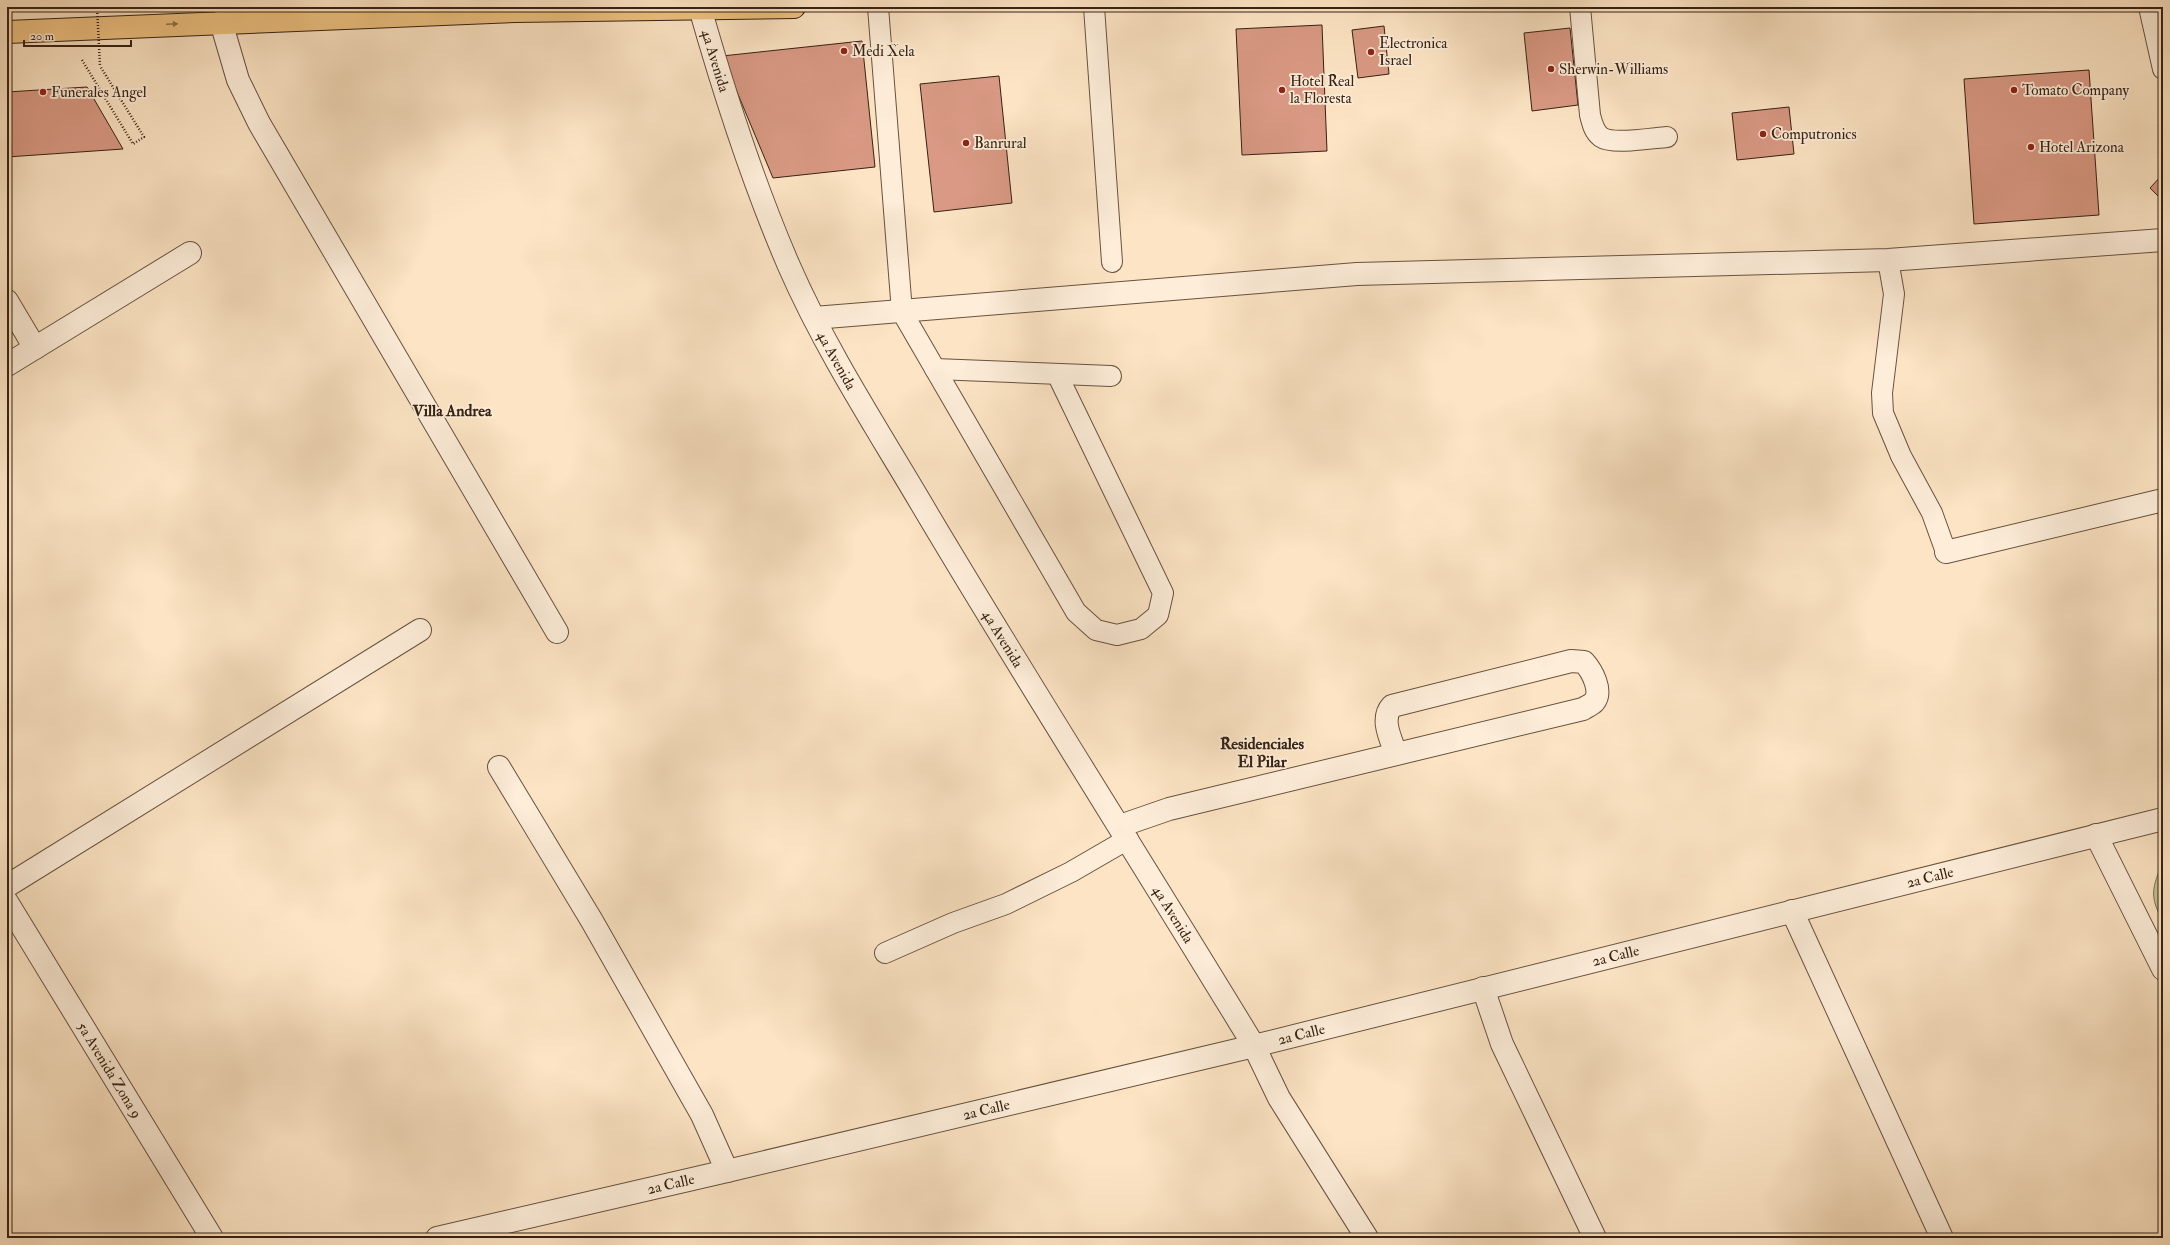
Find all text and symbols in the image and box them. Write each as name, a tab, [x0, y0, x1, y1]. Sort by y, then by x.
one-way arrow	[166, 21, 178, 28]
scale bar	[24, 22, 131, 48]
street label: 4a Avenida	[697, 27, 734, 95]
text: 20 m	[30, 29, 55, 44]
place label: Electronica Israel	[1379, 34, 1448, 70]
place label: Medi Xela	[852, 42, 916, 61]
marker: Medi Xela	[839, 46, 849, 56]
marker: Electronica Israel	[1366, 47, 1376, 57]
place label: Sherwin-Williams	[1559, 60, 1668, 79]
marker: Sherwin-Williams	[1546, 64, 1556, 74]
place label: Hotel Real la Floresta	[1290, 72, 1355, 108]
place label: Tomato Company	[2022, 81, 2130, 101]
place label: Funerales Angel	[51, 83, 147, 102]
marker: Hotel Real la Floresta	[1277, 85, 1287, 95]
marker: Tomato Company	[2009, 85, 2019, 95]
marker: Funerales Angel	[38, 87, 48, 97]
place label: Computronics	[1771, 125, 1857, 145]
marker: Computronics	[1758, 129, 1768, 139]
place label: Banrural	[974, 134, 1027, 153]
marker: Banrural	[961, 138, 971, 148]
place label: Hotel Arizona	[2039, 138, 2125, 157]
marker: Hotel Arizona	[2026, 142, 2036, 152]
street label: 4a Avenida	[812, 328, 861, 394]
district label: Villa Andrea	[411, 401, 492, 421]
street label: 4a Avenida	[977, 606, 1028, 672]
district label: Residenciales El Pilar	[1220, 734, 1304, 772]
street label: 2a Calle	[1905, 863, 1956, 893]
street label: 4a Avenida	[1148, 882, 1198, 948]
street label: 2a Calle	[1590, 941, 1641, 971]
street label: 5a Avenida Zona 9	[73, 1019, 146, 1122]
street label: 2a Calle	[1276, 1020, 1327, 1050]
street label: 2a Calle	[961, 1095, 1012, 1125]
street label: 2a Calle	[645, 1170, 696, 1199]

